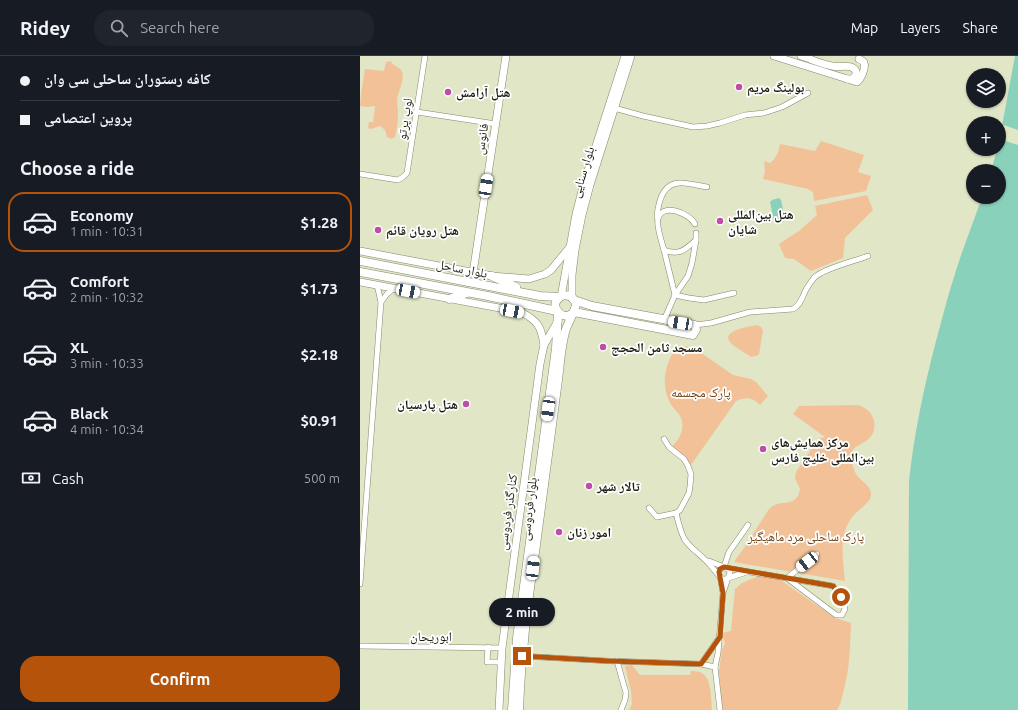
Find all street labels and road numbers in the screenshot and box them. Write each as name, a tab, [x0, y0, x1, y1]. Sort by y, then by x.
street label: لوپ پرتو	[394, 97, 416, 141]
street label: فانوس	[472, 122, 492, 156]
street label: بلوار سنایی	[568, 145, 598, 200]
street label: بلوار ساحل	[435, 256, 489, 282]
street label: کنارگذر فردوسی	[495, 472, 521, 551]
street label: بلوار فردوسی	[517, 477, 541, 542]
street label: ابوریحان	[410, 629, 452, 645]

